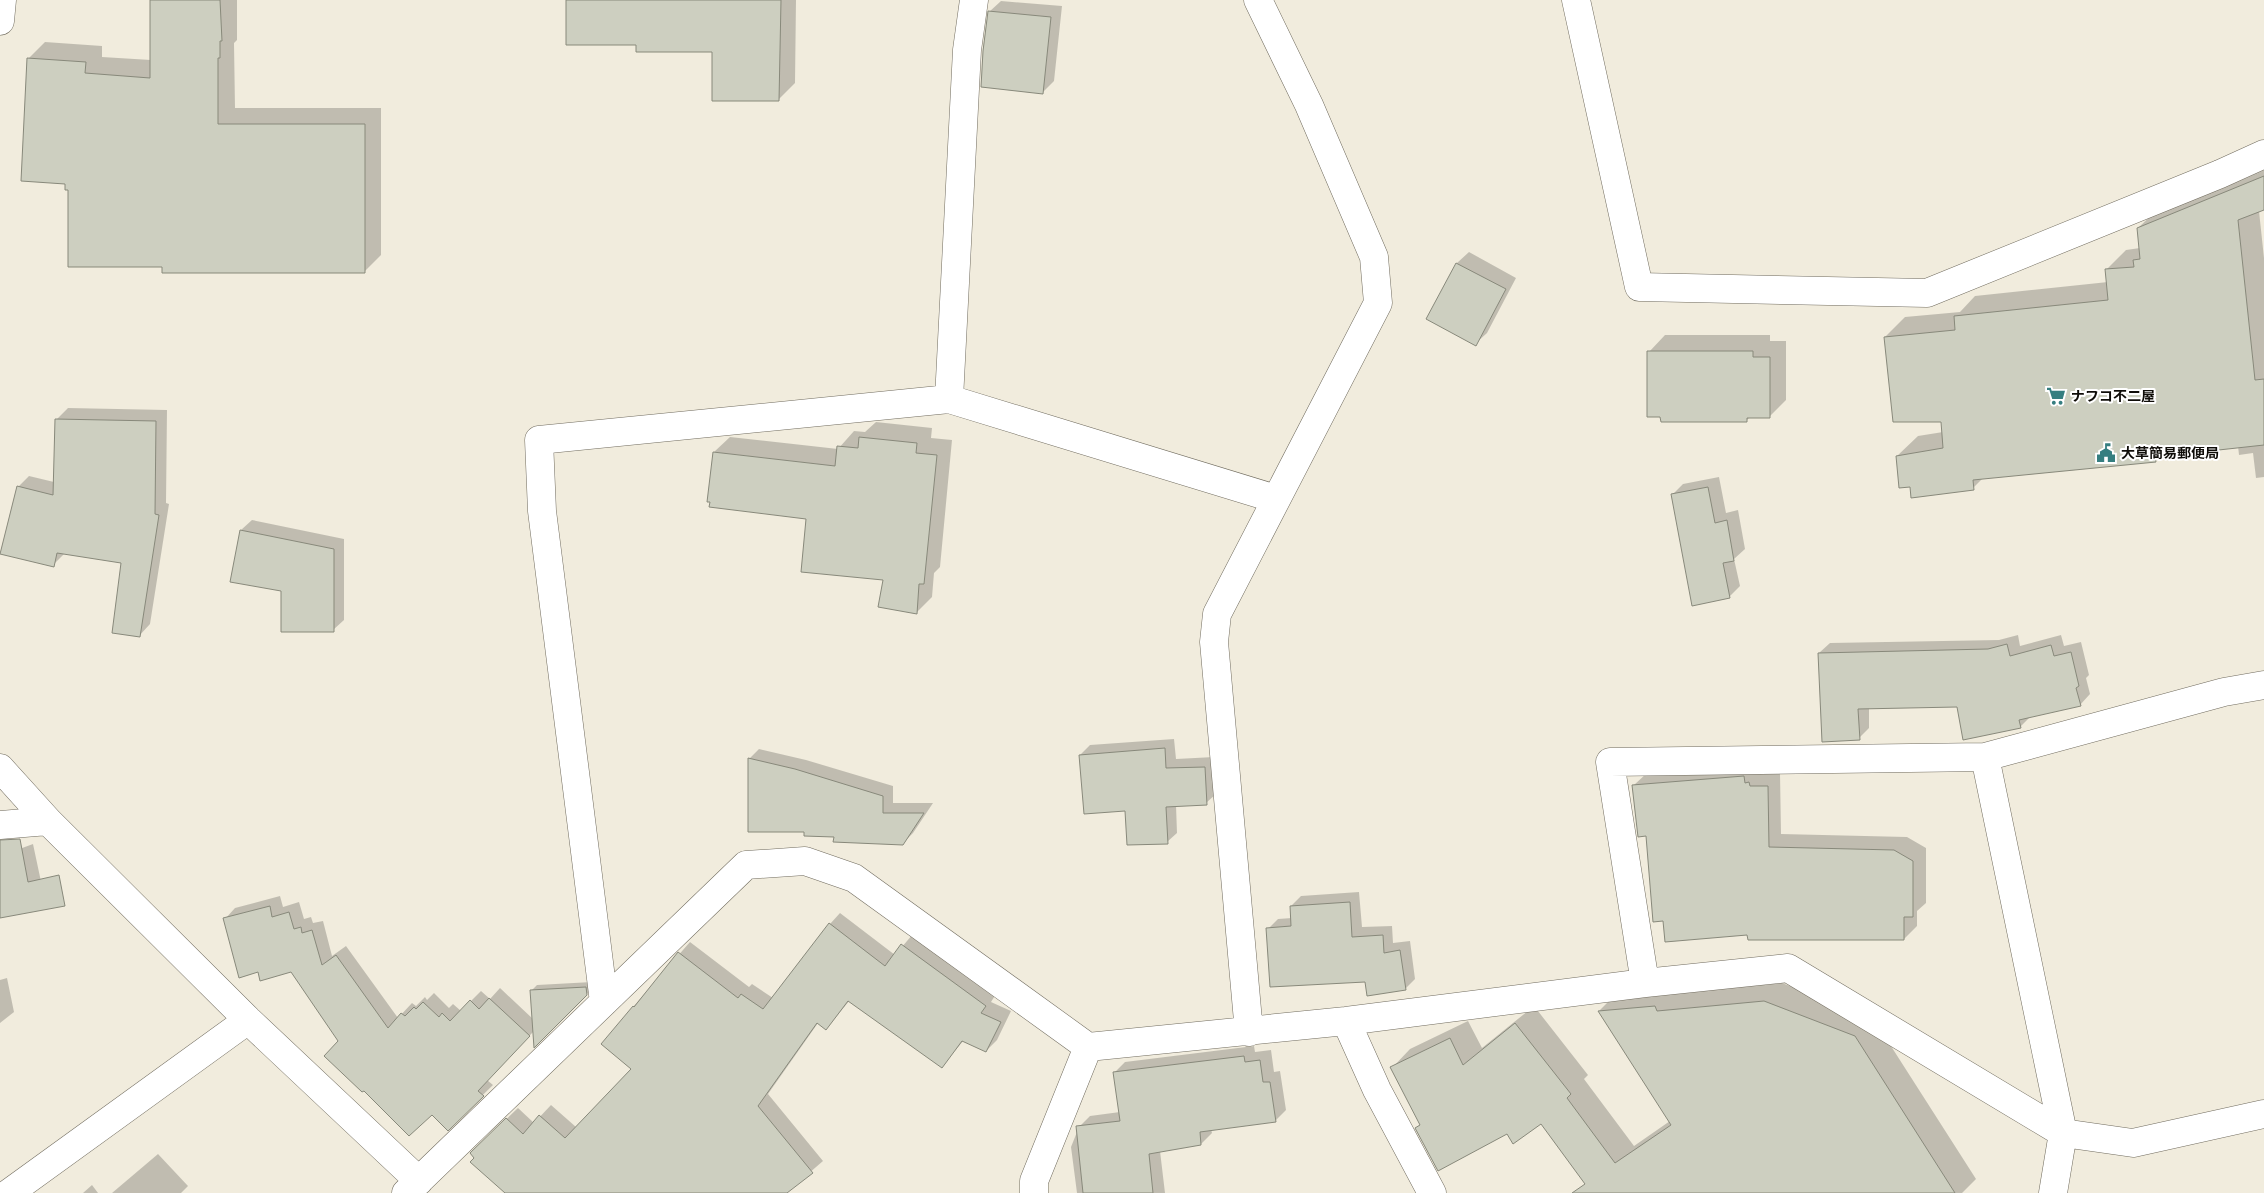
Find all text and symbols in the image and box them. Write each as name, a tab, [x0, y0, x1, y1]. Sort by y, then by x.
supermarket icon: ナフコ不二屋	[2045, 385, 2067, 407]
place label: ナフコ不二屋	[2071, 387, 2155, 405]
public building icon: 大草簡易郵便局	[2095, 442, 2117, 464]
place label: 大草簡易郵便局	[2121, 444, 2219, 462]

